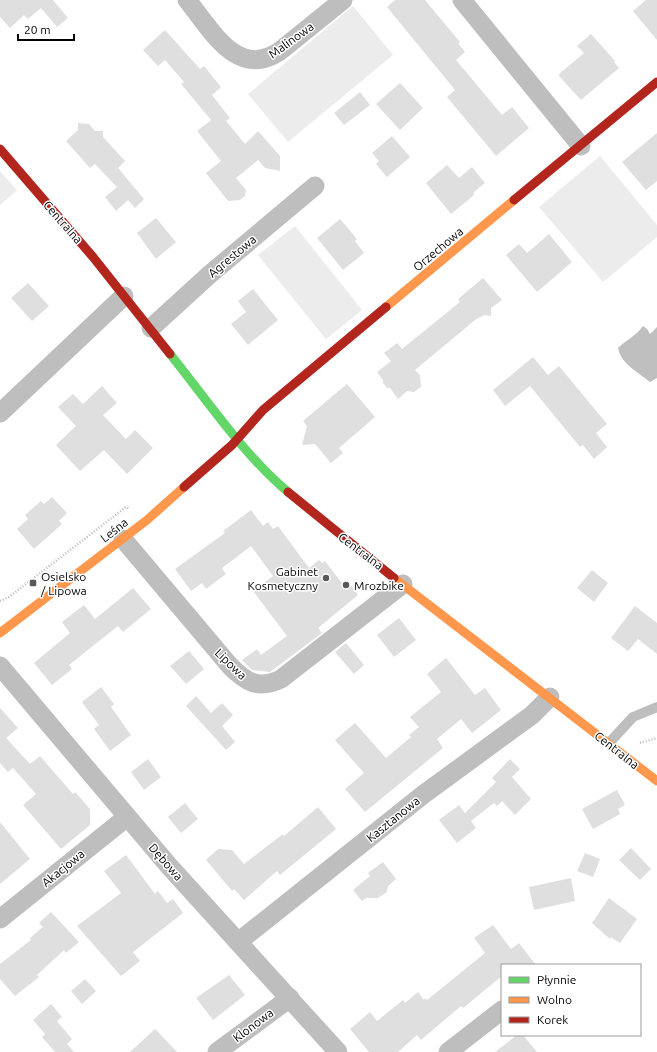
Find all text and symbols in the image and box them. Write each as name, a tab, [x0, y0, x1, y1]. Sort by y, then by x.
scale bar	[18, 16, 74, 42]
street label: Malinowa	[266, 19, 316, 61]
text: 20 m	[24, 23, 51, 36]
street label: Centralna	[41, 198, 85, 246]
street label: Orzechowa	[411, 224, 465, 274]
street label: Agrestowa	[206, 232, 258, 280]
street label: Leśna	[98, 515, 130, 545]
street label: Centralna	[336, 530, 386, 572]
place label: Gabinet Kosmetyczny	[248, 565, 318, 592]
place label: Osielsko / Lipowa	[40, 570, 87, 597]
marker: Gabinet Kosmetyczny	[321, 573, 331, 583]
marker: Osielsko / Lipowa	[28, 578, 38, 588]
place label: Mrozbike	[354, 579, 404, 592]
marker: Mrozbike	[341, 580, 351, 590]
street label: Lipowa	[213, 646, 249, 682]
street label: Centralna	[592, 729, 642, 771]
street label: Kasztanowa	[364, 794, 422, 844]
street label: Dębowa	[146, 841, 186, 883]
street label: Akacjowa	[39, 847, 87, 889]
legend	[501, 964, 641, 1036]
text: Płynnie	[537, 973, 576, 986]
text: Wolno	[537, 993, 572, 1006]
street label: Klonowa	[230, 1006, 276, 1044]
text: Korek	[537, 1013, 568, 1026]

